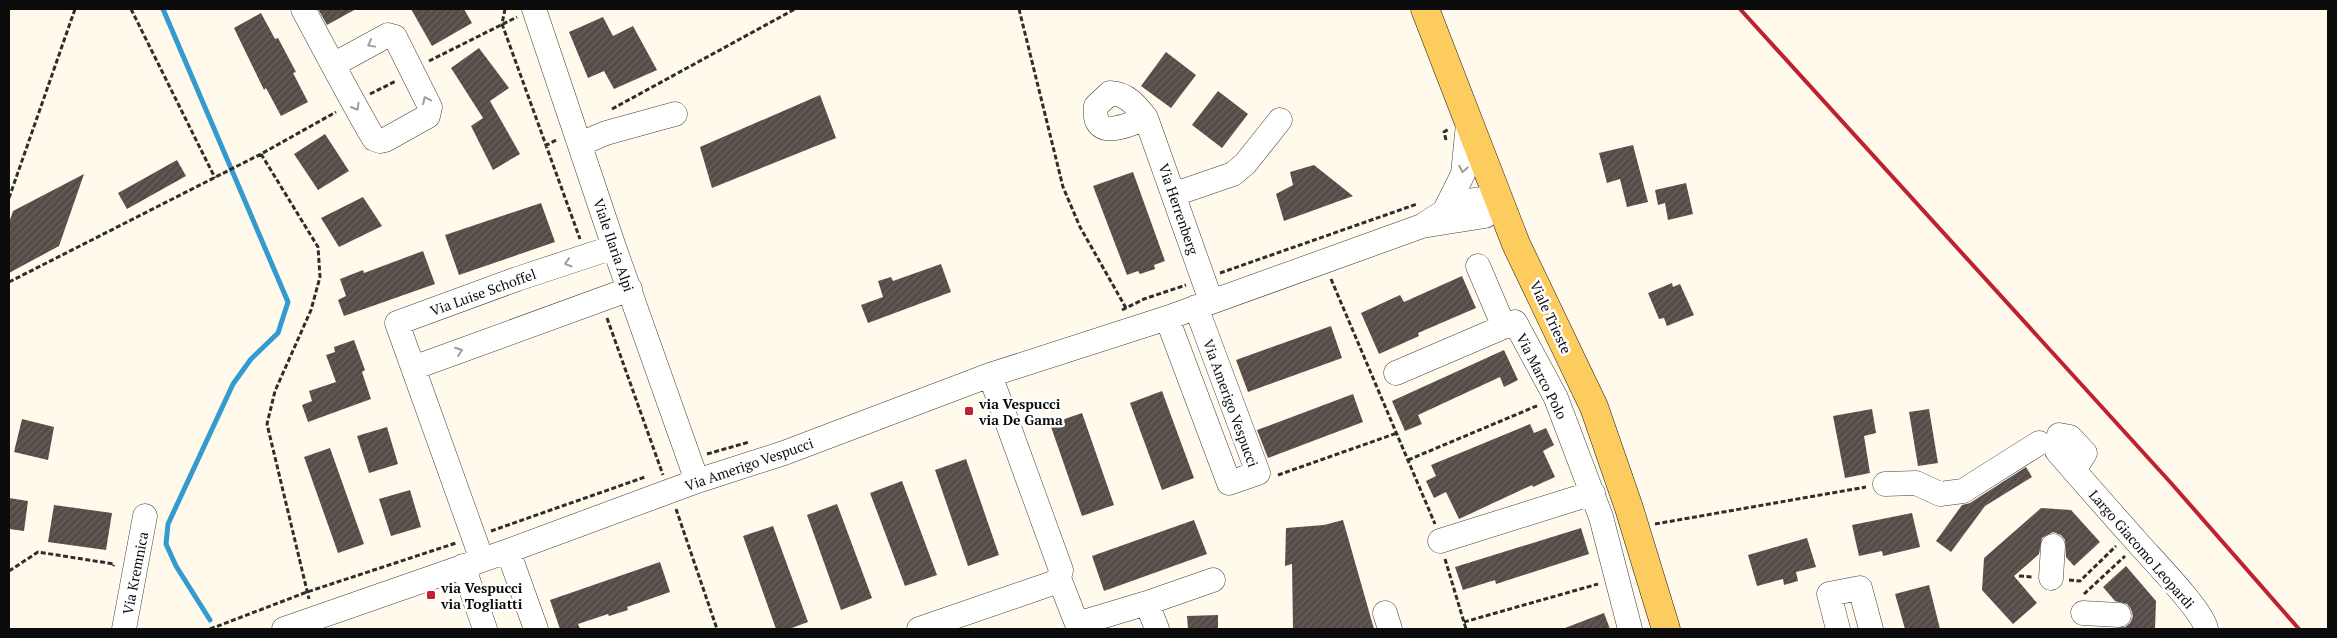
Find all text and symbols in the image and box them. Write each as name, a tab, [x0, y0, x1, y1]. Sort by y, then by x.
one-way arrow	[367, 38, 376, 48]
one-way arrow	[422, 96, 432, 105]
one-way arrow	[349, 102, 359, 111]
street label: Via Herrenberg	[1155, 161, 1204, 258]
one-way arrow	[1459, 165, 1469, 174]
street label: Viale Ilaria Alpi	[589, 196, 639, 294]
one-way arrow	[564, 258, 572, 268]
street label: Via Luise Schoffel	[427, 264, 539, 320]
street label: Viale Trieste	[1526, 277, 1576, 357]
street label: Via Marco Polo	[1512, 330, 1572, 422]
street label: Via Amerigo Vespucci	[1199, 336, 1263, 470]
one-way arrow	[454, 347, 462, 357]
place label: via Vespucci via De Gama	[978, 394, 1063, 429]
marker: via Vespucci via De Gama	[963, 405, 975, 417]
street label: Via Amerigo Vespucci	[682, 433, 816, 495]
street label: Largo Giacomo Leopardi	[2085, 486, 2199, 612]
street label: Via Kremnica	[118, 530, 152, 616]
place label: via Vespucci via Togliatti	[440, 578, 523, 613]
marker: via Vespucci via Togliatti	[425, 589, 437, 601]

